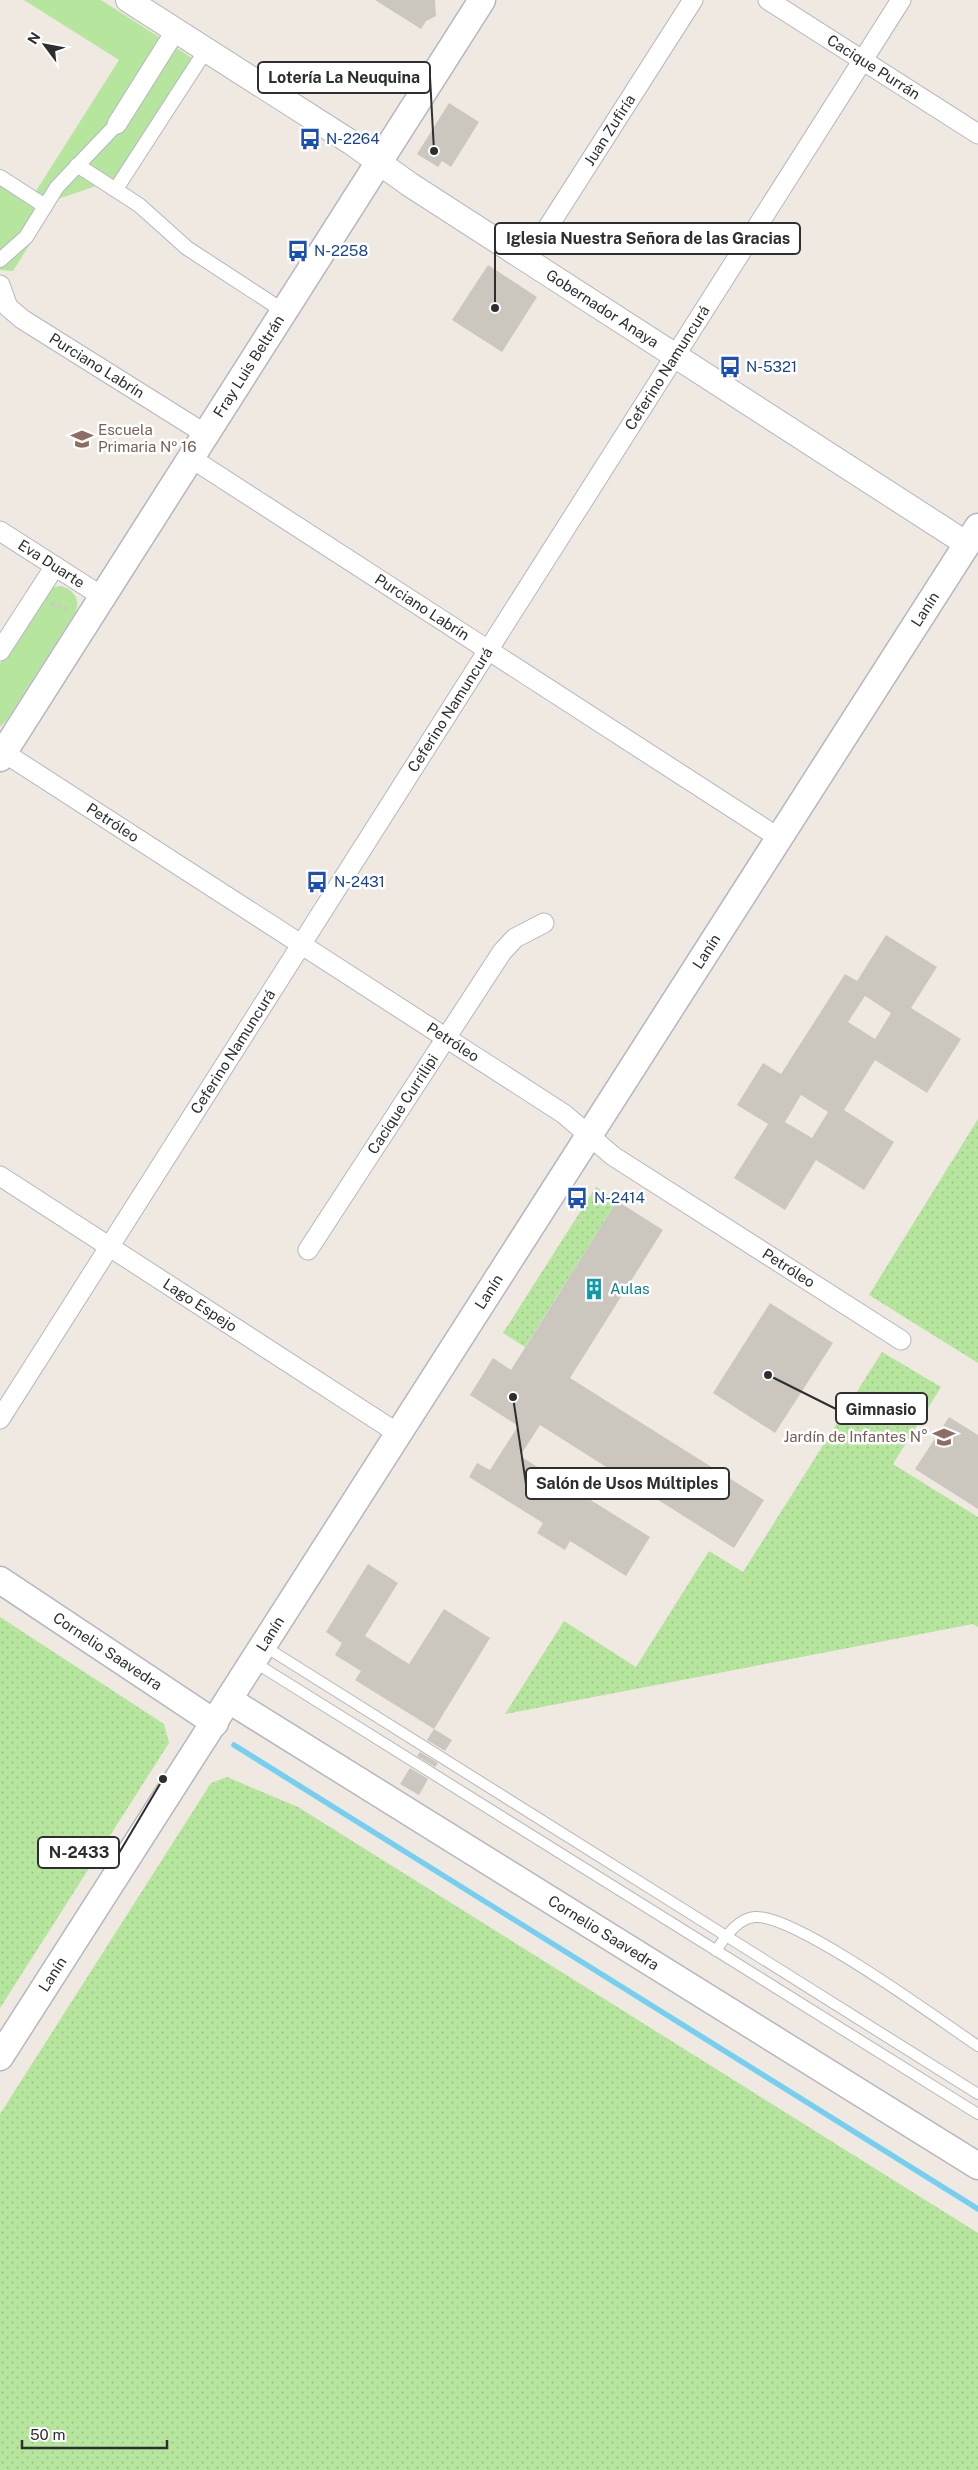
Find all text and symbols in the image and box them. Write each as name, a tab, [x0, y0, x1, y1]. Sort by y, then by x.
north arrow	[20, 20, 70, 70]
text: N	[24, 29, 44, 47]
street label: Cacique Purrán	[824, 31, 923, 103]
callout: Lotería La Neuquina	[258, 62, 430, 93]
text: Lotería La Neuquina	[268, 68, 420, 87]
street label: Juan Zufiría	[581, 91, 638, 169]
bus stop icon: N-2264	[297, 126, 323, 152]
place label: N-2264	[326, 130, 380, 147]
callout: Iglesia Nuestra Señora de las Gracias	[495, 223, 800, 254]
text: Iglesia Nuestra Señora de las Gracias	[506, 229, 790, 248]
bus stop icon: N-2258	[285, 238, 311, 264]
place label: N-2258	[314, 242, 368, 259]
street label: Gobernador Anaya	[543, 266, 662, 351]
street label: Ceferino Namuncurá	[621, 302, 713, 433]
street label: Fray Luis Beltrán	[210, 312, 287, 420]
street label: Purciano Labrín	[46, 329, 148, 402]
bus stop icon: N-5321	[717, 354, 743, 380]
place label: N-5321	[746, 358, 797, 375]
place label: Escuela Primaria Nº 16	[98, 421, 196, 455]
school or university icon: Escuela Primaria Nº 16	[69, 426, 95, 452]
street label: Eva Duarte	[15, 536, 88, 591]
street label: Purciano Labrín	[372, 570, 473, 644]
street label: Lanín	[908, 589, 942, 630]
street label: Ceferino Namuncurá	[404, 644, 496, 775]
street label: Petróleo	[84, 799, 142, 845]
bus stop icon: N-2431	[304, 869, 330, 895]
place label: N-2431	[334, 873, 385, 890]
street label: Lanín	[689, 931, 724, 972]
street label: Ceferino Namuncurá	[187, 986, 279, 1117]
street label: Petróleo	[424, 1019, 482, 1065]
street label: Cacique Currilipi	[364, 1051, 441, 1157]
bus stop icon: N-2414	[564, 1185, 590, 1211]
place label: N-2414	[594, 1189, 645, 1206]
street label: Petróleo	[759, 1245, 818, 1291]
street label: Lanín	[471, 1271, 506, 1312]
street label: Lago Espejo	[160, 1275, 240, 1335]
building icon: Aulas	[581, 1276, 607, 1302]
place label: Aulas	[610, 1280, 650, 1297]
callout: Gimnasio	[836, 1393, 927, 1424]
text: Gimnasio	[845, 1400, 917, 1419]
school or university icon: Jardín de Infantes N°	[931, 1424, 957, 1450]
place label: Jardín de Infantes N°	[783, 1428, 928, 1445]
callout: Salón de Usos Múltiples	[526, 1468, 729, 1499]
text: Salón de Usos Múltiples	[536, 1474, 718, 1493]
street label: Cornelio Saavedra	[50, 1609, 165, 1693]
street label: Lanín	[253, 1613, 287, 1654]
callout: N-2433	[38, 1837, 119, 1868]
text: N-2433	[49, 1843, 109, 1862]
street label: Cornelio Saavedra	[545, 1892, 662, 1973]
street label: Lanín	[35, 1954, 70, 1995]
scale bar	[22, 2418, 168, 2450]
text: 50 m	[30, 2426, 65, 2443]

